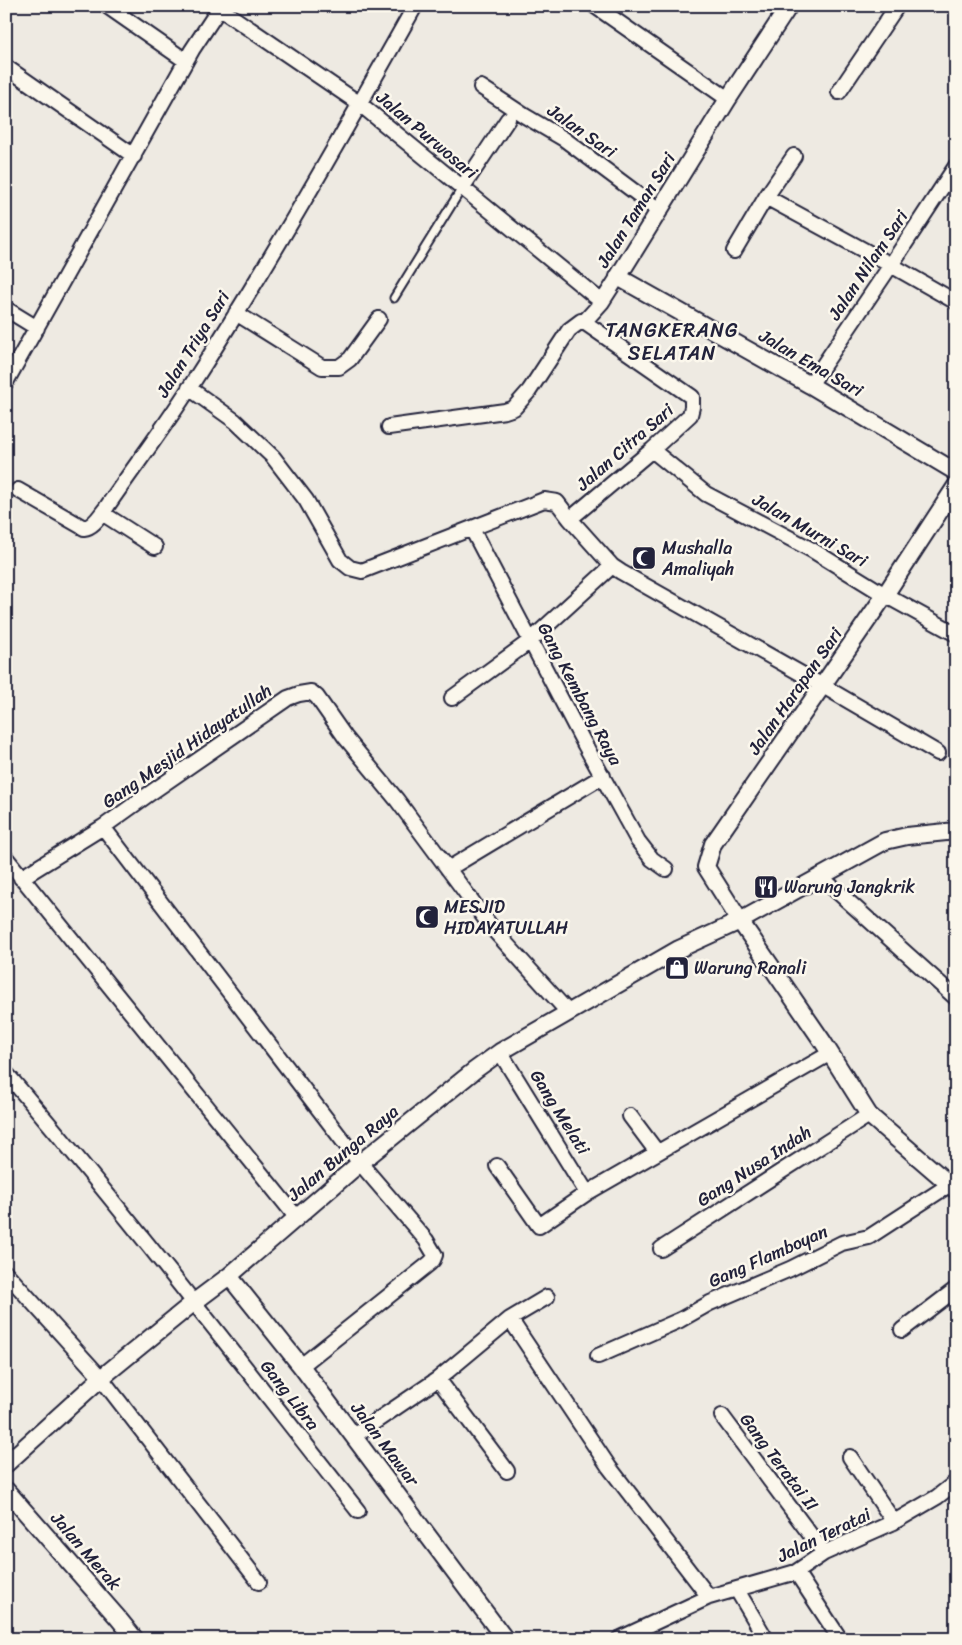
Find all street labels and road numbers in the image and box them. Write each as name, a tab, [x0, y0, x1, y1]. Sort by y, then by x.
street label: Jalan Purwosari	[368, 82, 486, 188]
street label: Jalan Sari	[540, 95, 624, 167]
street label: Jalan Taman Sari	[587, 145, 685, 275]
street label: Jalan Nilam Sari	[819, 202, 917, 328]
street label: Jalan Triya Sari	[147, 283, 239, 405]
street label: Jalan Ema Sari	[752, 320, 870, 406]
street label: Jalan Citra Sari	[568, 394, 682, 500]
street label: Jalan Murni Sari	[745, 483, 875, 577]
street label: Gang Kembang Raya	[529, 617, 632, 772]
street label: Jalan Harapan Sari	[738, 620, 852, 762]
street label: Gang Mesjid Hidayatullah	[95, 675, 279, 817]
street label: Gang Melati	[521, 1063, 599, 1162]
street label: Jalan Bunga Raya	[279, 1096, 406, 1210]
street label: Gang Nusa Indah	[690, 1117, 818, 1215]
street label: Gang Flamboyan	[703, 1215, 833, 1297]
street label: Gang Libra	[252, 1352, 328, 1438]
street label: Jalan Mawar	[342, 1394, 429, 1495]
street label: Gang Teratai II	[731, 1406, 827, 1519]
street label: Jalan Teratai	[771, 1498, 877, 1572]
street label: Jalan Merak	[42, 1503, 130, 1598]

